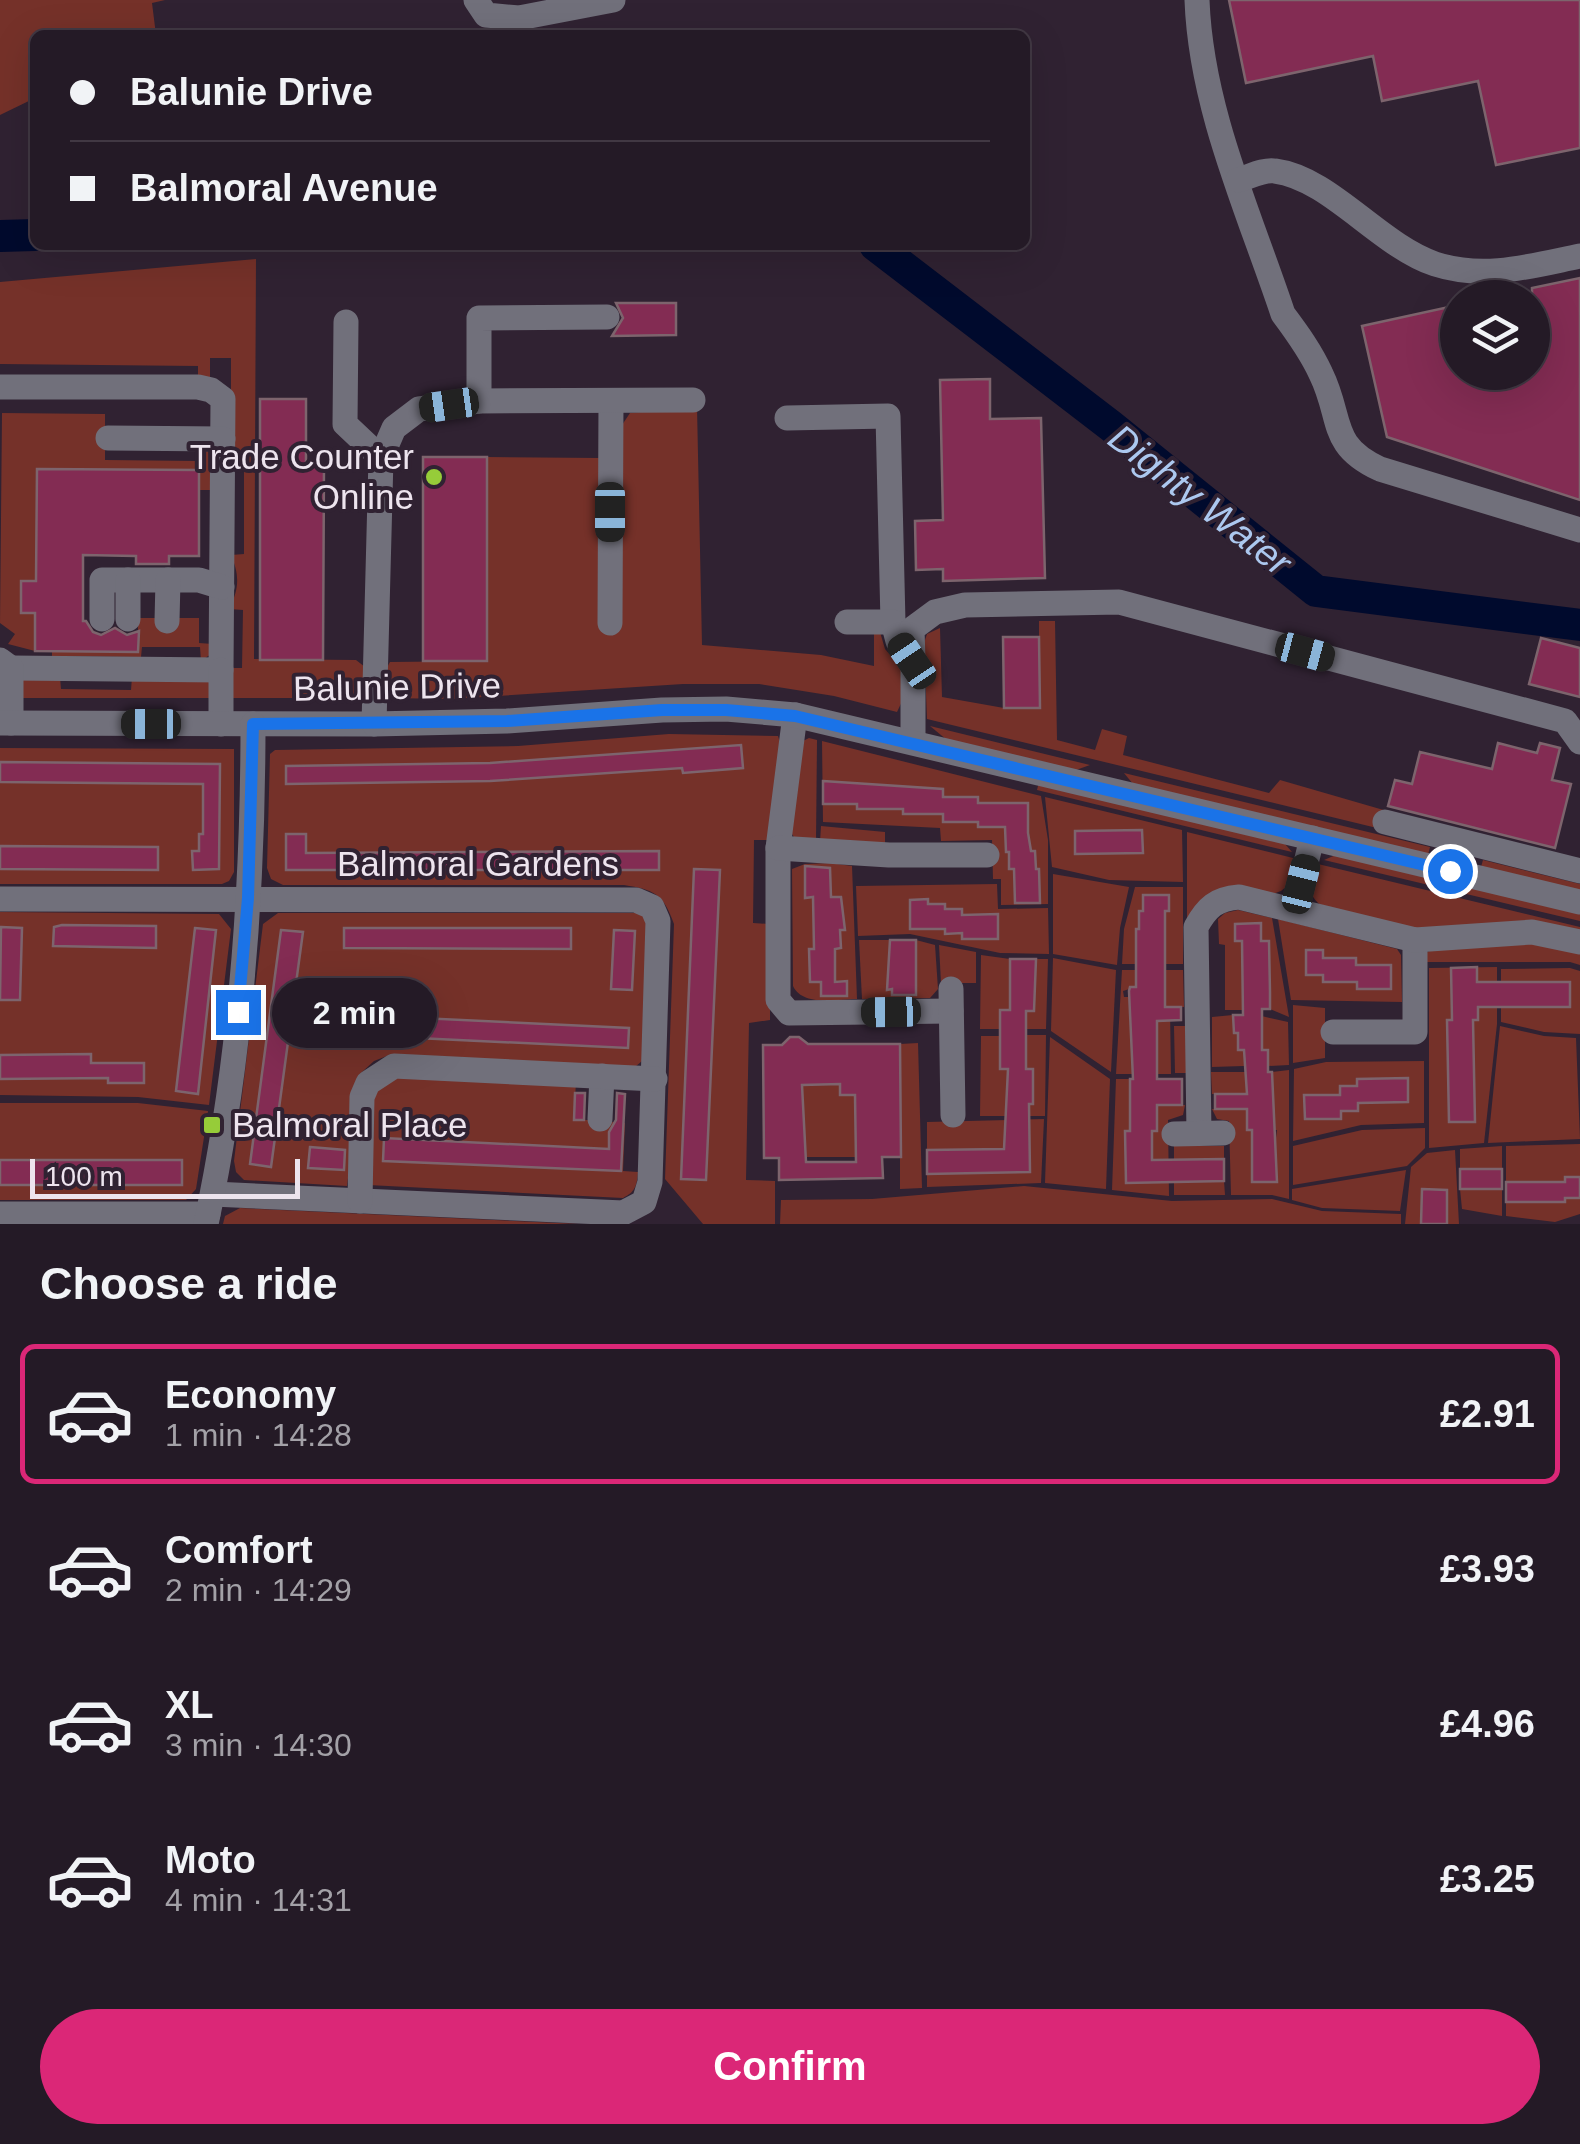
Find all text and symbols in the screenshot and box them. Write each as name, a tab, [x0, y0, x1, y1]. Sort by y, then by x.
text: Balunie Drive	[130, 71, 373, 113]
text: Balmoral Avenue	[130, 167, 438, 209]
map controls	[1440, 280, 1550, 390]
button: layers	[1440, 280, 1550, 390]
car	[417, 386, 481, 424]
water label: Dighty Water	[1101, 416, 1300, 585]
place label: Trade Counter Online	[190, 437, 414, 516]
marker: Trade Counter Online	[423, 466, 445, 488]
car	[595, 482, 625, 542]
car	[883, 628, 941, 694]
car	[1272, 630, 1338, 674]
street label: Balunie Drive	[293, 665, 501, 708]
car	[121, 709, 181, 739]
street label: Balmoral Gardens	[337, 844, 619, 883]
route start	[1428, 849, 1473, 894]
car	[1279, 851, 1323, 917]
callout: 2 min	[273, 977, 438, 1047]
route end	[216, 990, 261, 1035]
text: 2 min	[313, 995, 396, 1031]
car	[861, 996, 921, 1028]
place label: Balmoral Place	[232, 1105, 467, 1144]
marker: Balmoral Place	[201, 1114, 223, 1136]
scale bar	[30, 1154, 300, 1198]
text: 100 m	[45, 1161, 123, 1192]
text: Choose a ride	[40, 1258, 338, 1309]
icon: car	[45, 1369, 135, 1459]
text: Economy	[165, 1374, 336, 1416]
text: £2.91	[1440, 1393, 1535, 1435]
text: 1 min · 14:28	[165, 1417, 352, 1453]
icon: car	[45, 1524, 135, 1614]
text: Comfort	[165, 1529, 313, 1571]
text: £3.93	[1440, 1548, 1535, 1590]
text: 2 min · 14:29	[165, 1572, 352, 1608]
icon: car	[45, 1679, 135, 1769]
text: XL	[165, 1684, 214, 1726]
text: £4.96	[1440, 1703, 1535, 1745]
text: 3 min · 14:30	[165, 1727, 352, 1763]
icon: car	[45, 1834, 135, 1924]
text: Moto	[165, 1839, 256, 1881]
text: £3.25	[1440, 1858, 1535, 1900]
text: 4 min · 14:31	[165, 1882, 352, 1918]
button: Confirm	[40, 2009, 1540, 2124]

